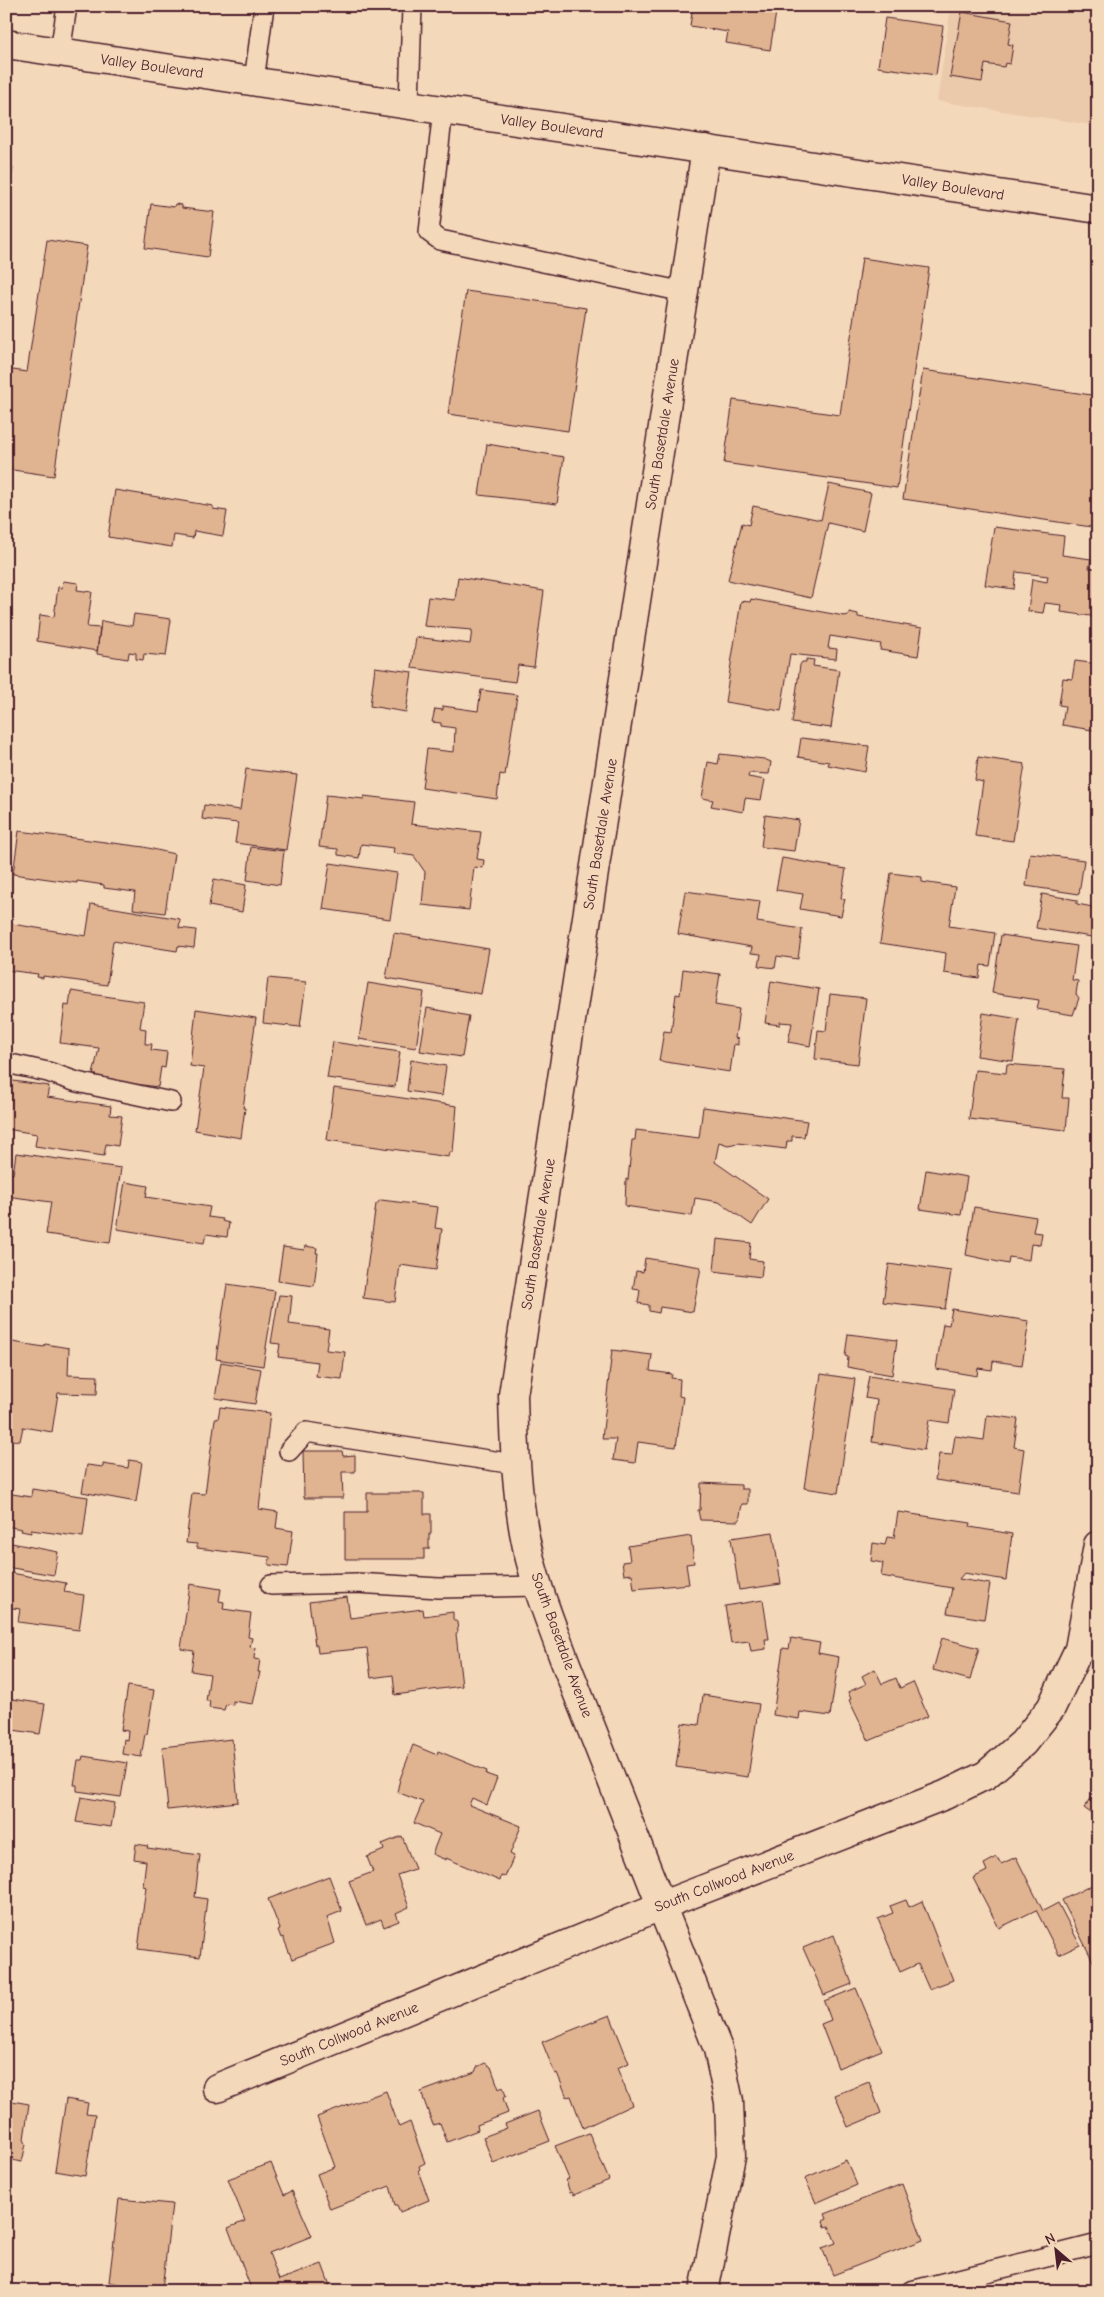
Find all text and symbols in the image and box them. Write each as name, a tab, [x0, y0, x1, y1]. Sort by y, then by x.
street label: Valley Boulevard	[99, 50, 205, 82]
street label: Valley Boulevard	[499, 110, 605, 142]
street label: Valley Boulevard	[900, 170, 1006, 204]
street label: South Basetdale Avenue	[641, 357, 683, 511]
street label: South Basetdale Avenue	[579, 757, 621, 911]
street label: South Basetdale Avenue	[517, 1157, 559, 1311]
street label: South Basetdale Avenue	[527, 1570, 597, 1720]
street label: South Collwood Avenue	[652, 1846, 797, 1916]
street label: South Collwood Avenue	[277, 1998, 421, 2070]
north arrow	[1032, 2224, 1082, 2274]
text: N	[1042, 2229, 1058, 2249]

